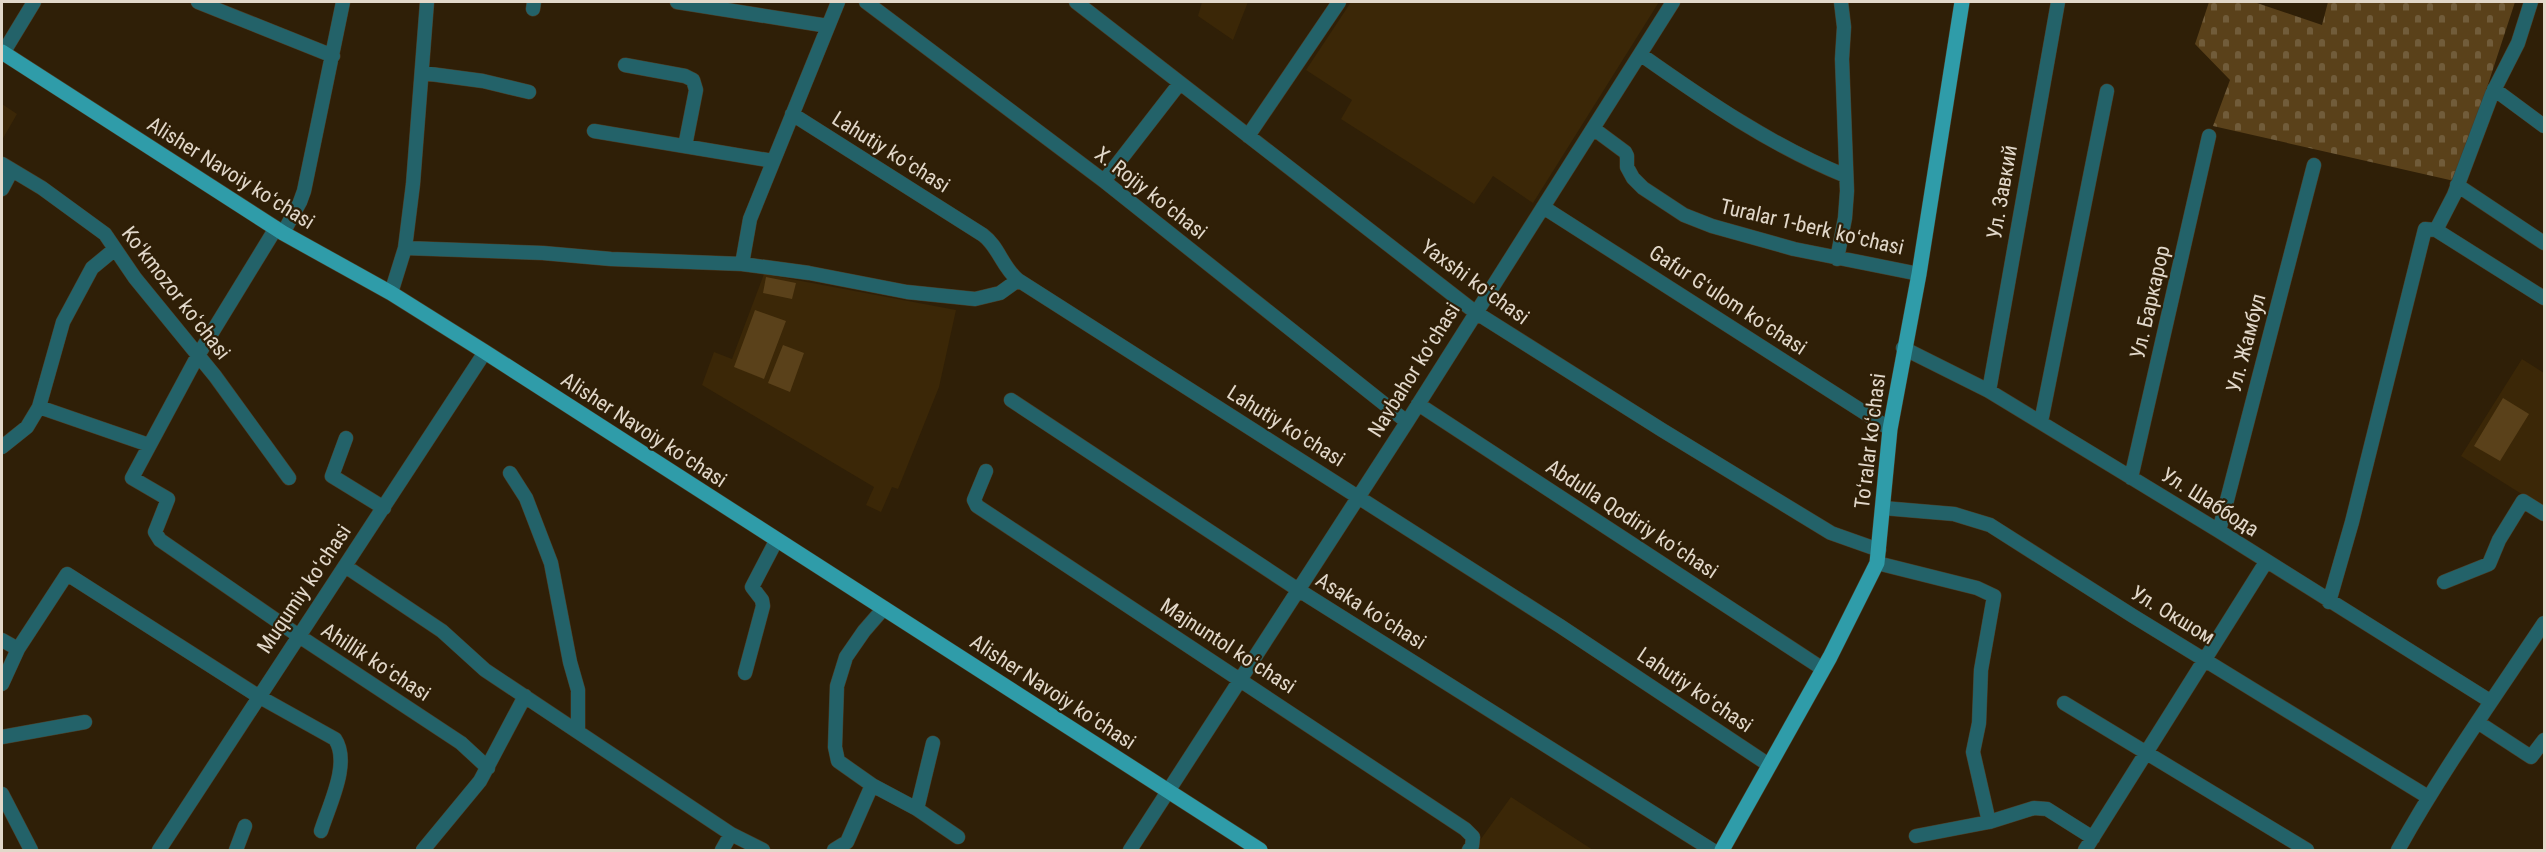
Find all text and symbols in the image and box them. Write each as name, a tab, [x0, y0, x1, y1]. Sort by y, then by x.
street label: Lahutiy koʻchasi	[828, 106, 954, 198]
street label: Alisher Navoiy koʻchasi	[143, 112, 319, 234]
street label: X. Rojiy koʻchasi	[1090, 142, 1212, 244]
street label: Ул. Завкий	[1982, 143, 2022, 241]
street label: Turalar 1-berk koʻchasi	[1718, 194, 1906, 260]
street label: Koʻkmozor koʻchasi	[117, 222, 235, 364]
street label: Yaxshi koʻchasi	[1416, 235, 1534, 329]
street label: Gafur Gʻulom koʻchasi	[1645, 240, 1811, 360]
street label: Ул. Баркарор	[2125, 243, 2175, 361]
street label: Ул. Жамбул	[2221, 291, 2271, 395]
street label: Navbahor koʻchasi	[1363, 299, 1465, 441]
street label: Alisher Navoiy koʻchasi	[557, 368, 731, 492]
street label: Toʻralar koʻchasi	[1850, 372, 1890, 510]
street label: Lahutiy koʻchasi	[1223, 380, 1349, 472]
street label: Abdulla Qodiriy koʻchasi	[1542, 455, 1722, 583]
street label: Ул. Шаббода	[2157, 463, 2263, 541]
street label: Muqumiy koʻchasi	[252, 520, 356, 658]
street label: Asaka koʻchasi	[1312, 568, 1430, 654]
street label: Ул. Окшом	[2127, 581, 2219, 649]
street label: Majnuntol koʻchasi	[1156, 593, 1300, 699]
street label: Ahillik koʻchasi	[317, 618, 435, 706]
street label: Alisher Navoiy koʻchasi	[966, 630, 1140, 754]
street label: Lahutiy koʻchasi	[1633, 643, 1757, 737]

